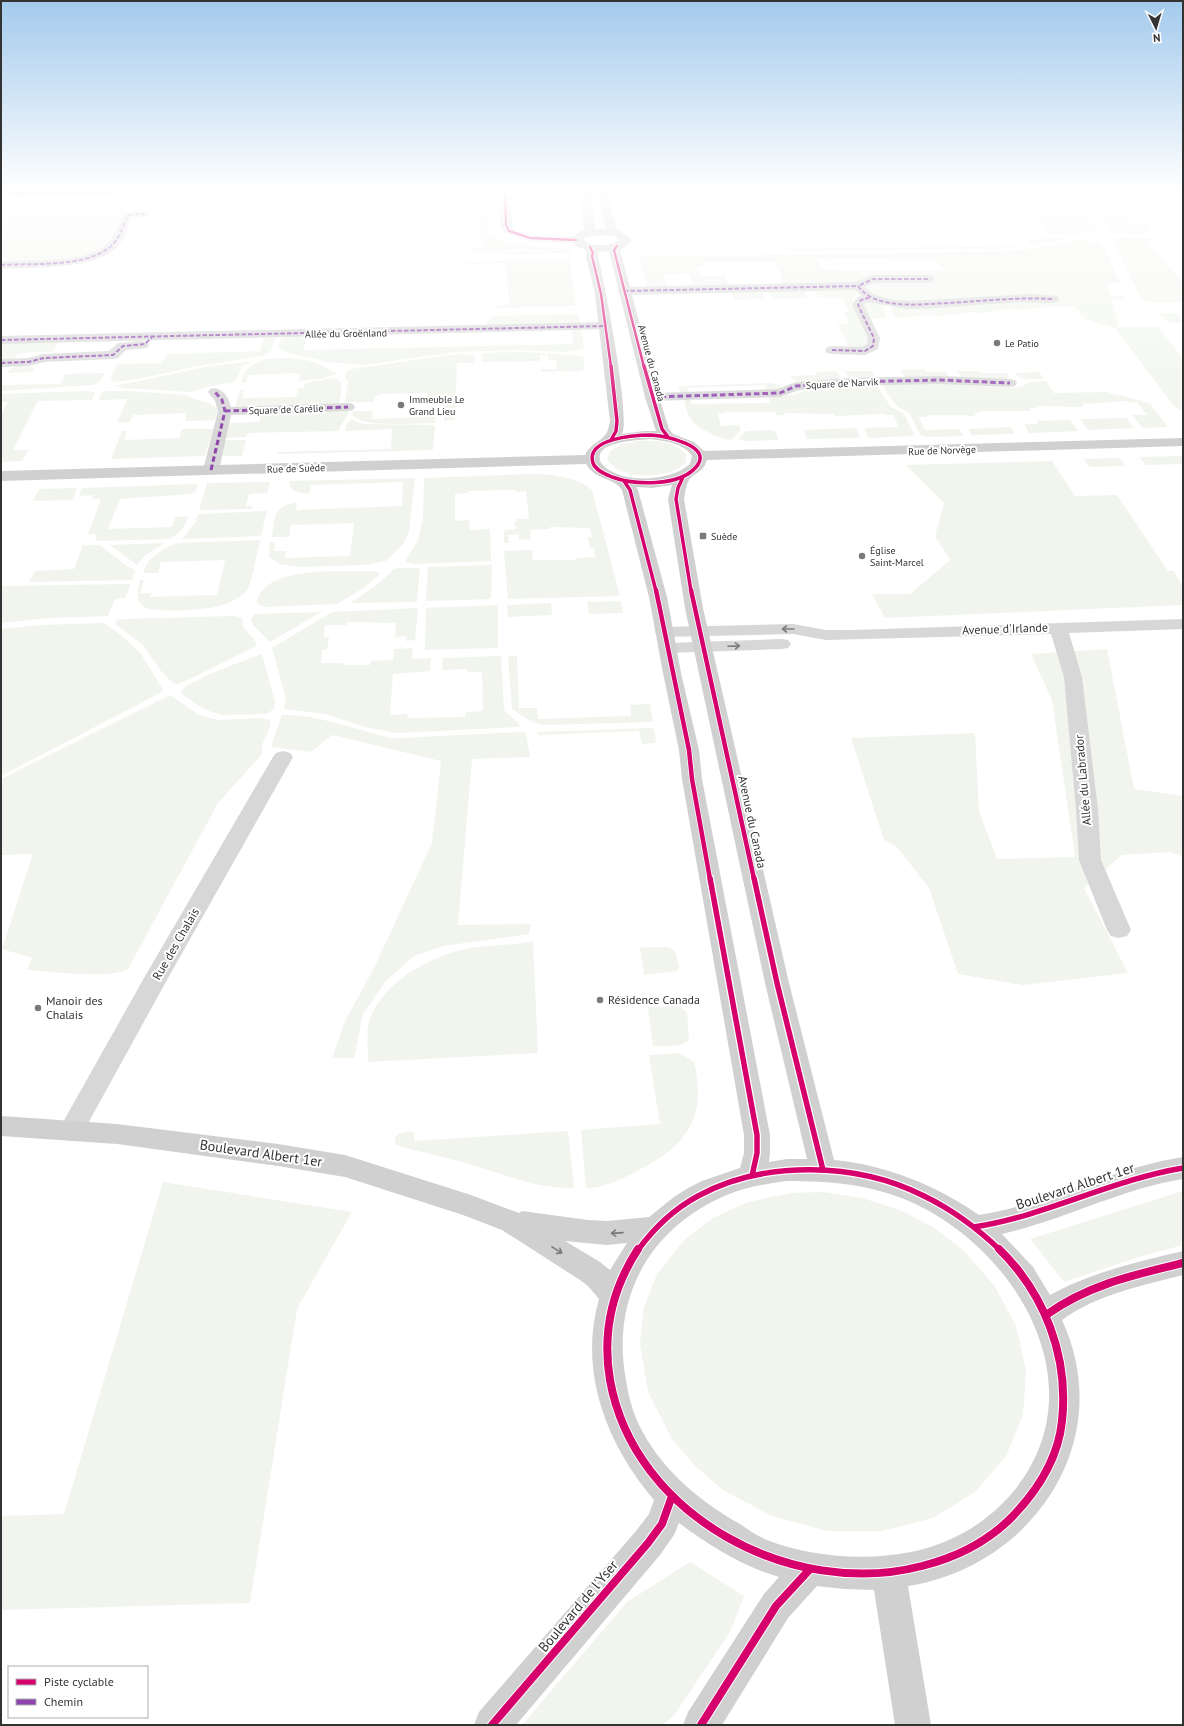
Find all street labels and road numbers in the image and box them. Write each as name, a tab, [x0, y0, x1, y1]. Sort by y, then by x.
street label: Avenue du Canada	[635, 323, 668, 403]
street label: Allée du Groënland	[305, 326, 387, 341]
street label: Square de Narvik	[805, 375, 879, 392]
street label: Square de Carélie	[248, 402, 324, 417]
street label: Rue de Norvège	[908, 443, 976, 458]
street label: Rue de Suède	[267, 461, 325, 476]
street label: Avenue d'Irlande	[962, 620, 1048, 637]
street label: Allée du Labrador	[1071, 734, 1094, 826]
street label: Avenue du Canada	[735, 774, 770, 870]
street label: Rue des Chalais	[149, 905, 202, 982]
street label: Boulevard Albert 1er	[199, 1135, 324, 1171]
street label: Boulevard Albert 1er	[1013, 1158, 1137, 1214]
street label: Boulevard de l'Yser	[534, 1556, 622, 1656]

